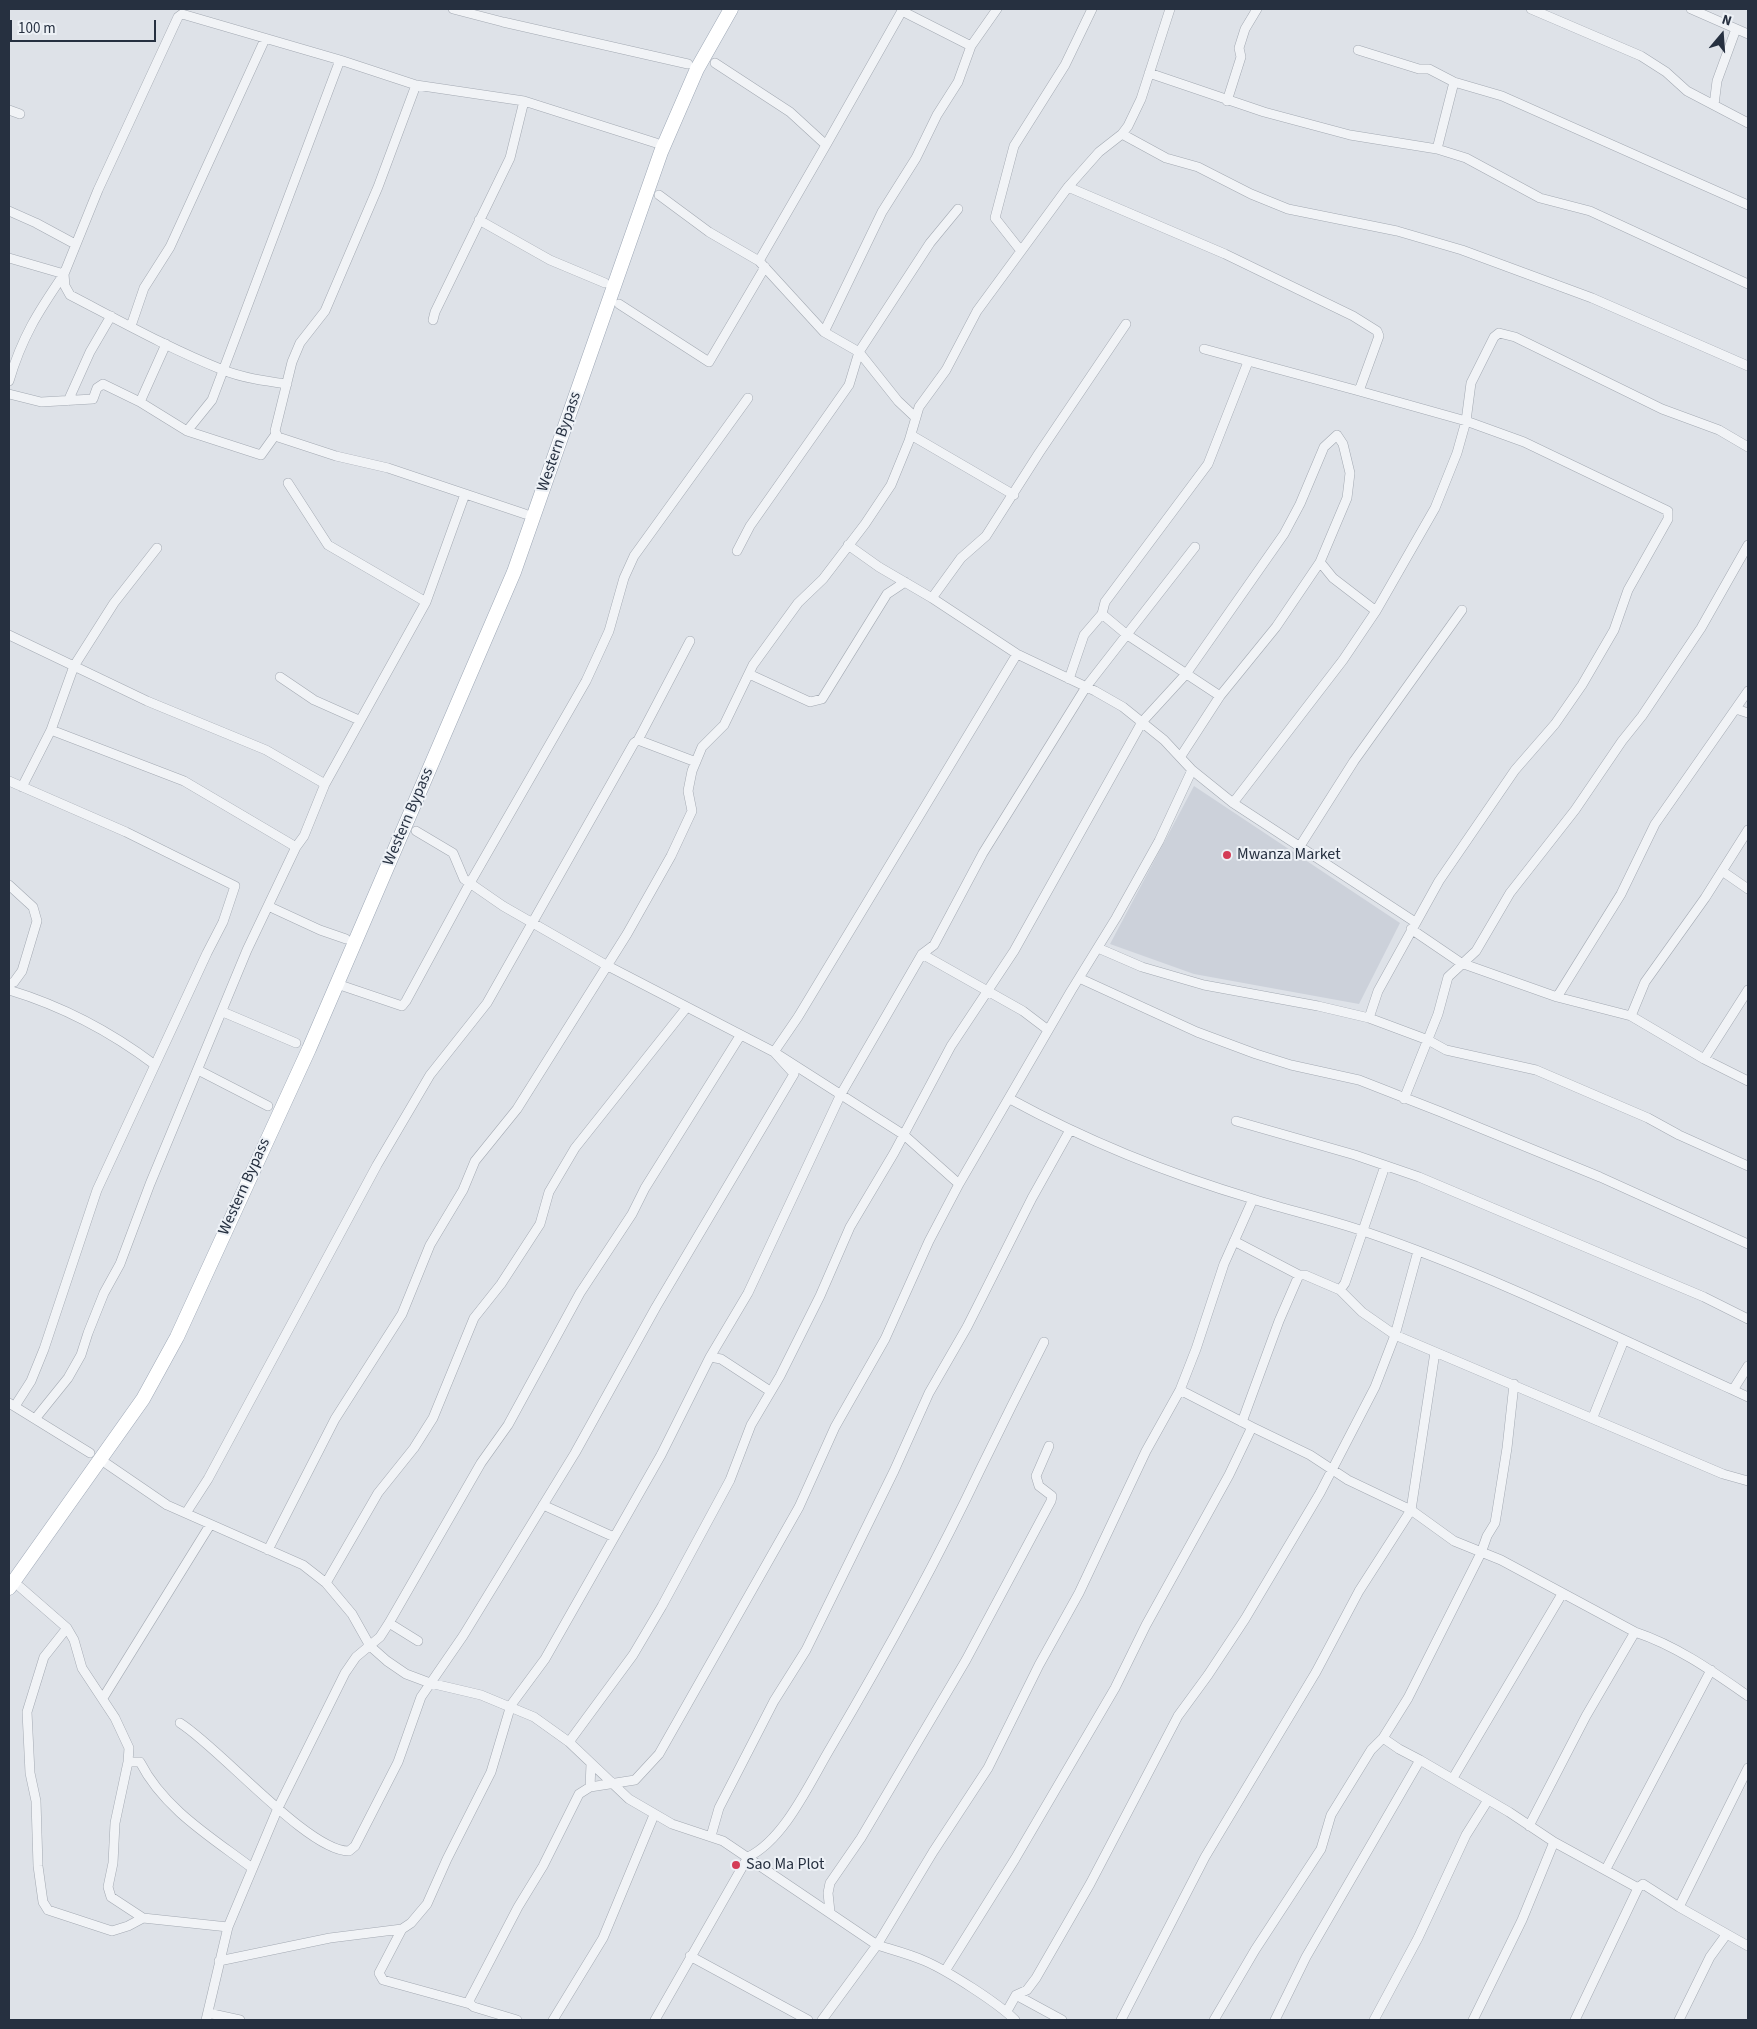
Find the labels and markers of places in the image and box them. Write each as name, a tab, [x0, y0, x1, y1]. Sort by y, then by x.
place label: Mwanza Market	[1237, 845, 1341, 865]
marker: Mwanza Market	[1221, 849, 1233, 861]
place label: Sao Ma Plot	[746, 1855, 824, 1875]
marker: Sao Ma Plot	[730, 1859, 742, 1871]

